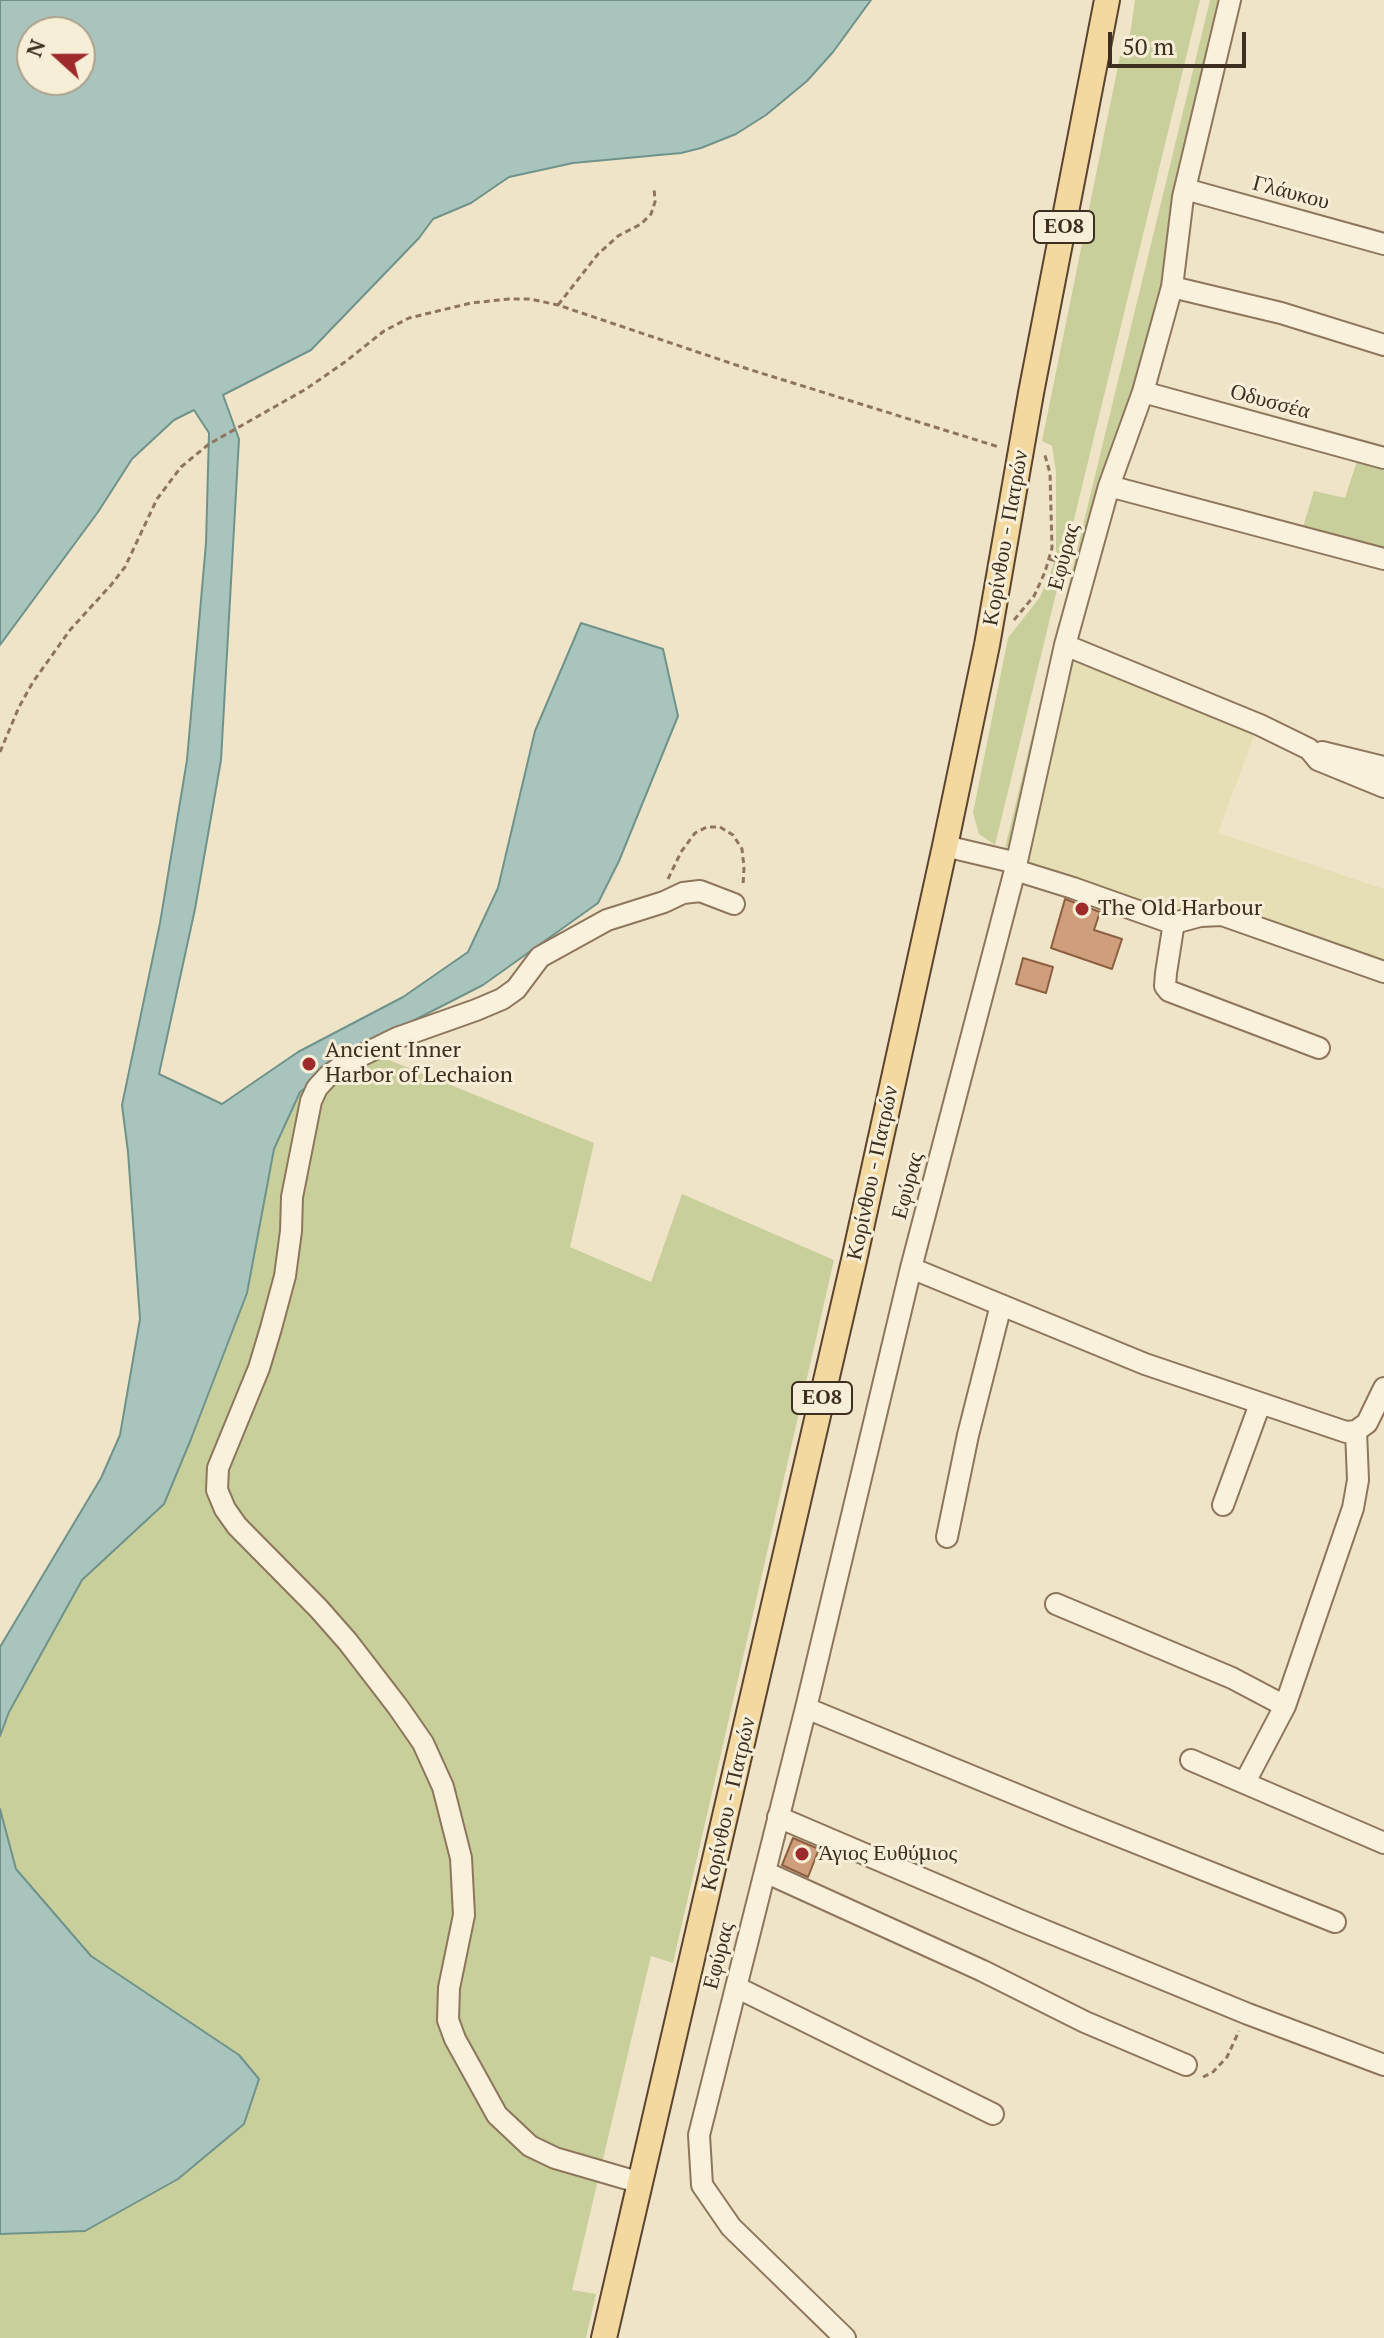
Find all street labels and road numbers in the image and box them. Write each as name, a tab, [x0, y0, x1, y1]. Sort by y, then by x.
street label: Γλάυκου	[1250, 170, 1332, 216]
road number: ΕΟ8	[1034, 211, 1094, 243]
street label: Οδυσσέα	[1227, 379, 1313, 425]
street label: Κορίνθου - Πατρών	[978, 448, 1034, 628]
street label: Εφύρας	[1042, 521, 1086, 593]
street label: Κορίνθου - Πατρών	[842, 1083, 904, 1263]
street label: Εφύρας	[886, 1150, 930, 1222]
road number: ΕΟ8	[792, 1382, 852, 1414]
street label: Κορίνθου - Πατρών	[696, 1714, 762, 1894]
street label: Εφύρας	[698, 1920, 740, 1992]

